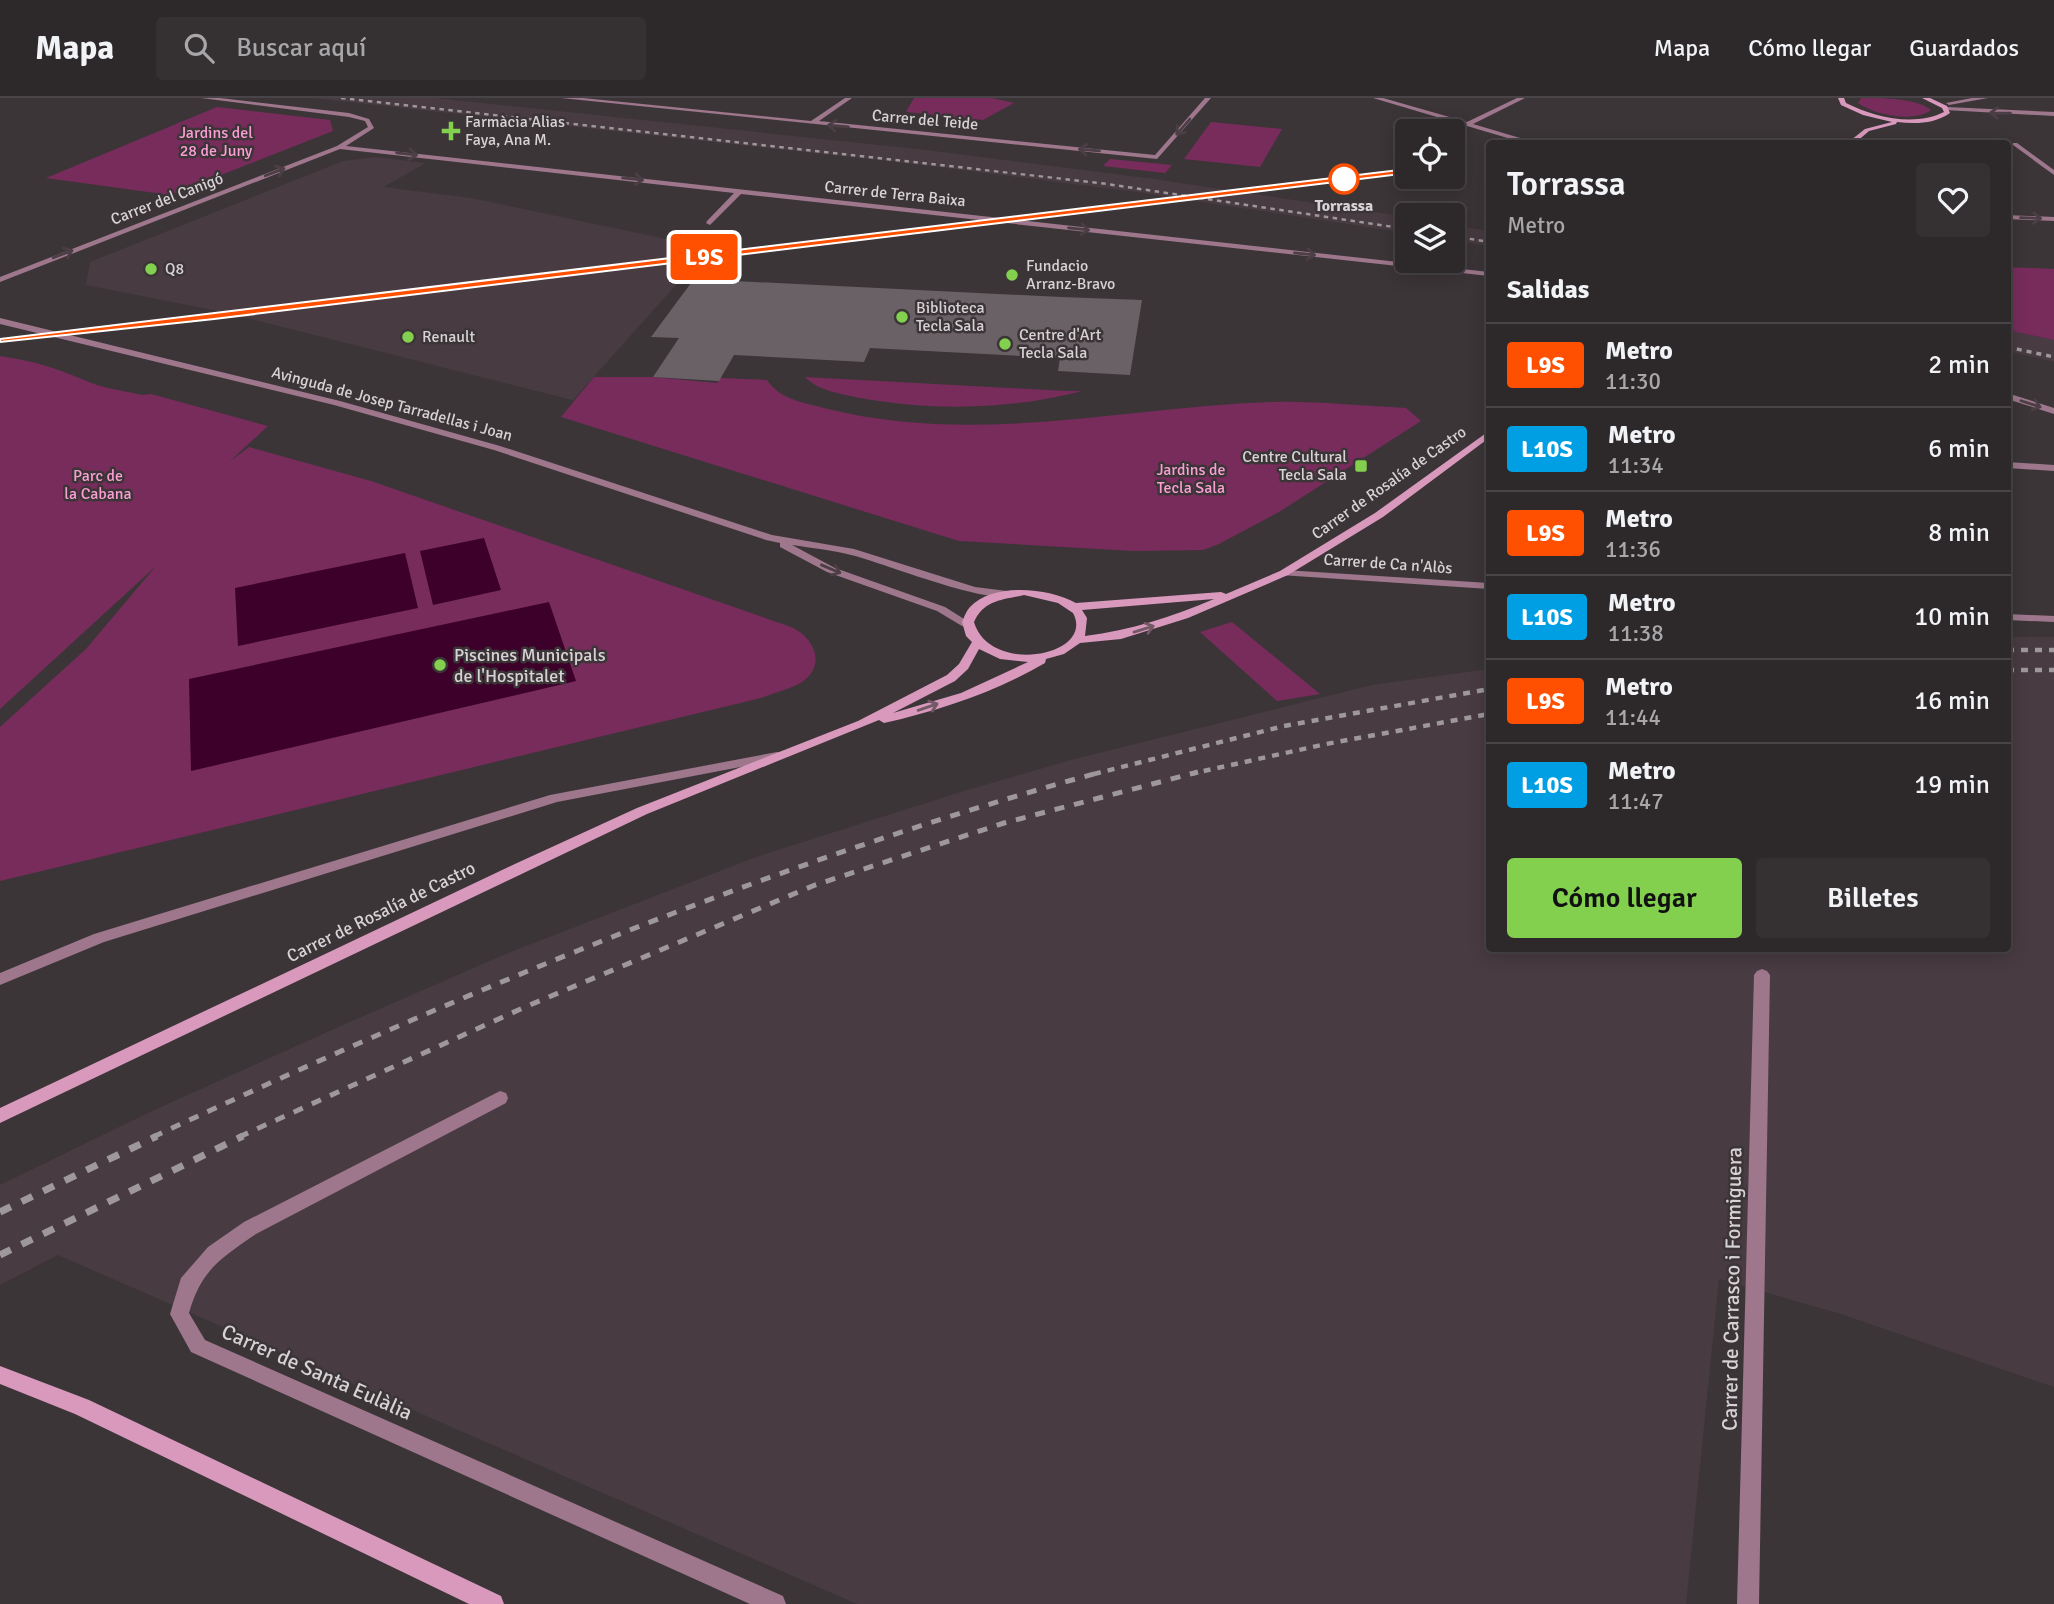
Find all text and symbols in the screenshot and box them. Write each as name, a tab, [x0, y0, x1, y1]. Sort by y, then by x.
search box	[156, 17, 646, 80]
text: Mapa	[35, 28, 114, 69]
icon: search	[180, 29, 218, 67]
text: Buscar aquí	[236, 32, 366, 64]
text: Mapa	[1654, 33, 1710, 63]
text: Cómo llegar	[1748, 33, 1871, 63]
text: Guardados	[1909, 33, 2019, 63]
street label: Carrer del Teide	[871, 105, 979, 135]
one-way arrow	[1989, 106, 2012, 120]
place label: Farmàcia Alias Faya, Ana M.	[465, 112, 565, 150]
one-way arrow	[1175, 118, 1191, 136]
one-way arrow	[827, 119, 850, 132]
map controls	[1395, 119, 1465, 273]
button: locate	[1395, 119, 1465, 189]
park label: Jardins del 28 de Juny	[179, 123, 253, 161]
marker: Farmàcia Alias Faya, Ana M.	[443, 123, 459, 139]
one-way arrow	[1078, 143, 1101, 156]
one-way arrow	[395, 148, 418, 161]
button: heart	[1916, 163, 1990, 237]
one-way arrow	[264, 164, 286, 177]
marker: Torrassa	[1329, 164, 1359, 194]
text: Torrassa	[1507, 164, 1626, 205]
street label: Carrer del Canigó	[108, 168, 226, 230]
one-way arrow	[621, 173, 644, 186]
street label: Carrer de Terra Baixa	[823, 177, 967, 211]
place label: Torrassa	[1315, 196, 1373, 216]
button: layers	[1395, 203, 1465, 273]
text: Metro	[1507, 211, 1565, 240]
one-way arrow	[2019, 211, 2042, 225]
one-way arrow	[1067, 222, 1089, 235]
line badge: L9S	[664, 234, 744, 280]
text: L9S	[685, 242, 723, 272]
one-way arrow	[52, 247, 74, 260]
one-way arrow	[1293, 247, 1316, 260]
place label: Fundacio Arranz-Bravo	[1026, 256, 1115, 294]
place label: Q8	[165, 259, 184, 279]
marker: Q8	[143, 261, 159, 277]
marker: Fundacio Arranz-Bravo	[1004, 267, 1020, 283]
text: Salidas	[1507, 274, 1589, 306]
place label: Biblioteca Tecla Sala	[916, 298, 985, 336]
marker: Biblioteca Tecla Sala	[894, 309, 910, 325]
place label: Centre d'Art Tecla Sala	[1019, 325, 1102, 363]
place label: Renault	[422, 327, 475, 347]
marker: Renault	[400, 329, 416, 345]
text: Metro	[1605, 335, 1673, 367]
marker: Centre d'Art Tecla Sala	[997, 336, 1013, 352]
text: 2 min	[1928, 349, 1990, 381]
text: L9S	[1526, 350, 1565, 380]
street label: Avinguda de Josep Tarradellas i Joan	[269, 362, 515, 446]
text: 11:30	[1605, 367, 1661, 396]
one-way arrow	[2019, 399, 2041, 411]
text: Metro	[1608, 419, 1676, 451]
street label: Carrer de Rosalía de Castro	[1308, 422, 1470, 544]
text: 6 min	[1928, 433, 1990, 465]
text: L10S	[1521, 434, 1573, 464]
place label: Centre Cultural Tecla Sala	[1242, 447, 1347, 485]
text: 11:34	[1608, 451, 1664, 480]
marker: Centre Cultural Tecla Sala	[1353, 458, 1369, 474]
park label: Jardins de Tecla Sala	[1156, 460, 1226, 498]
park label: Parc de la Cabana	[64, 466, 132, 504]
text: Metro	[1605, 503, 1673, 535]
text: 8 min	[1928, 517, 1990, 549]
text: L9S	[1526, 518, 1565, 548]
text: 11:36	[1605, 535, 1661, 564]
street label: Carrer de Ca n'Alòs	[1323, 550, 1453, 578]
one-way arrow	[820, 563, 841, 576]
text: Metro	[1608, 587, 1676, 619]
text: 10 min	[1914, 601, 1990, 633]
text: L10S	[1521, 602, 1573, 632]
text: 11:38	[1608, 619, 1664, 648]
one-way arrow	[1132, 621, 1154, 634]
place label: Piscines Municipals de l'Hospitalet	[454, 644, 606, 687]
marker: Piscines Municipals de l'Hospitalet	[432, 657, 448, 673]
text: Metro	[1605, 671, 1673, 703]
text: 16 min	[1914, 685, 1990, 717]
text: L9S	[1526, 686, 1565, 716]
one-way arrow	[917, 700, 939, 712]
text: 11:44	[1605, 703, 1661, 732]
text: Metro	[1608, 755, 1676, 787]
text: 19 min	[1914, 769, 1990, 801]
text: L10S	[1521, 770, 1573, 800]
text: 11:47	[1608, 787, 1664, 816]
street label: Carrer de Rosalía de Castro	[283, 857, 479, 967]
button: Cómo llegar	[1507, 858, 1742, 938]
button: Billetes	[1756, 858, 1990, 938]
street label: Carrer de Carrasco i Formiguera	[1717, 1147, 1747, 1431]
street label: Carrer de Santa Eulàlia	[218, 1318, 416, 1426]

